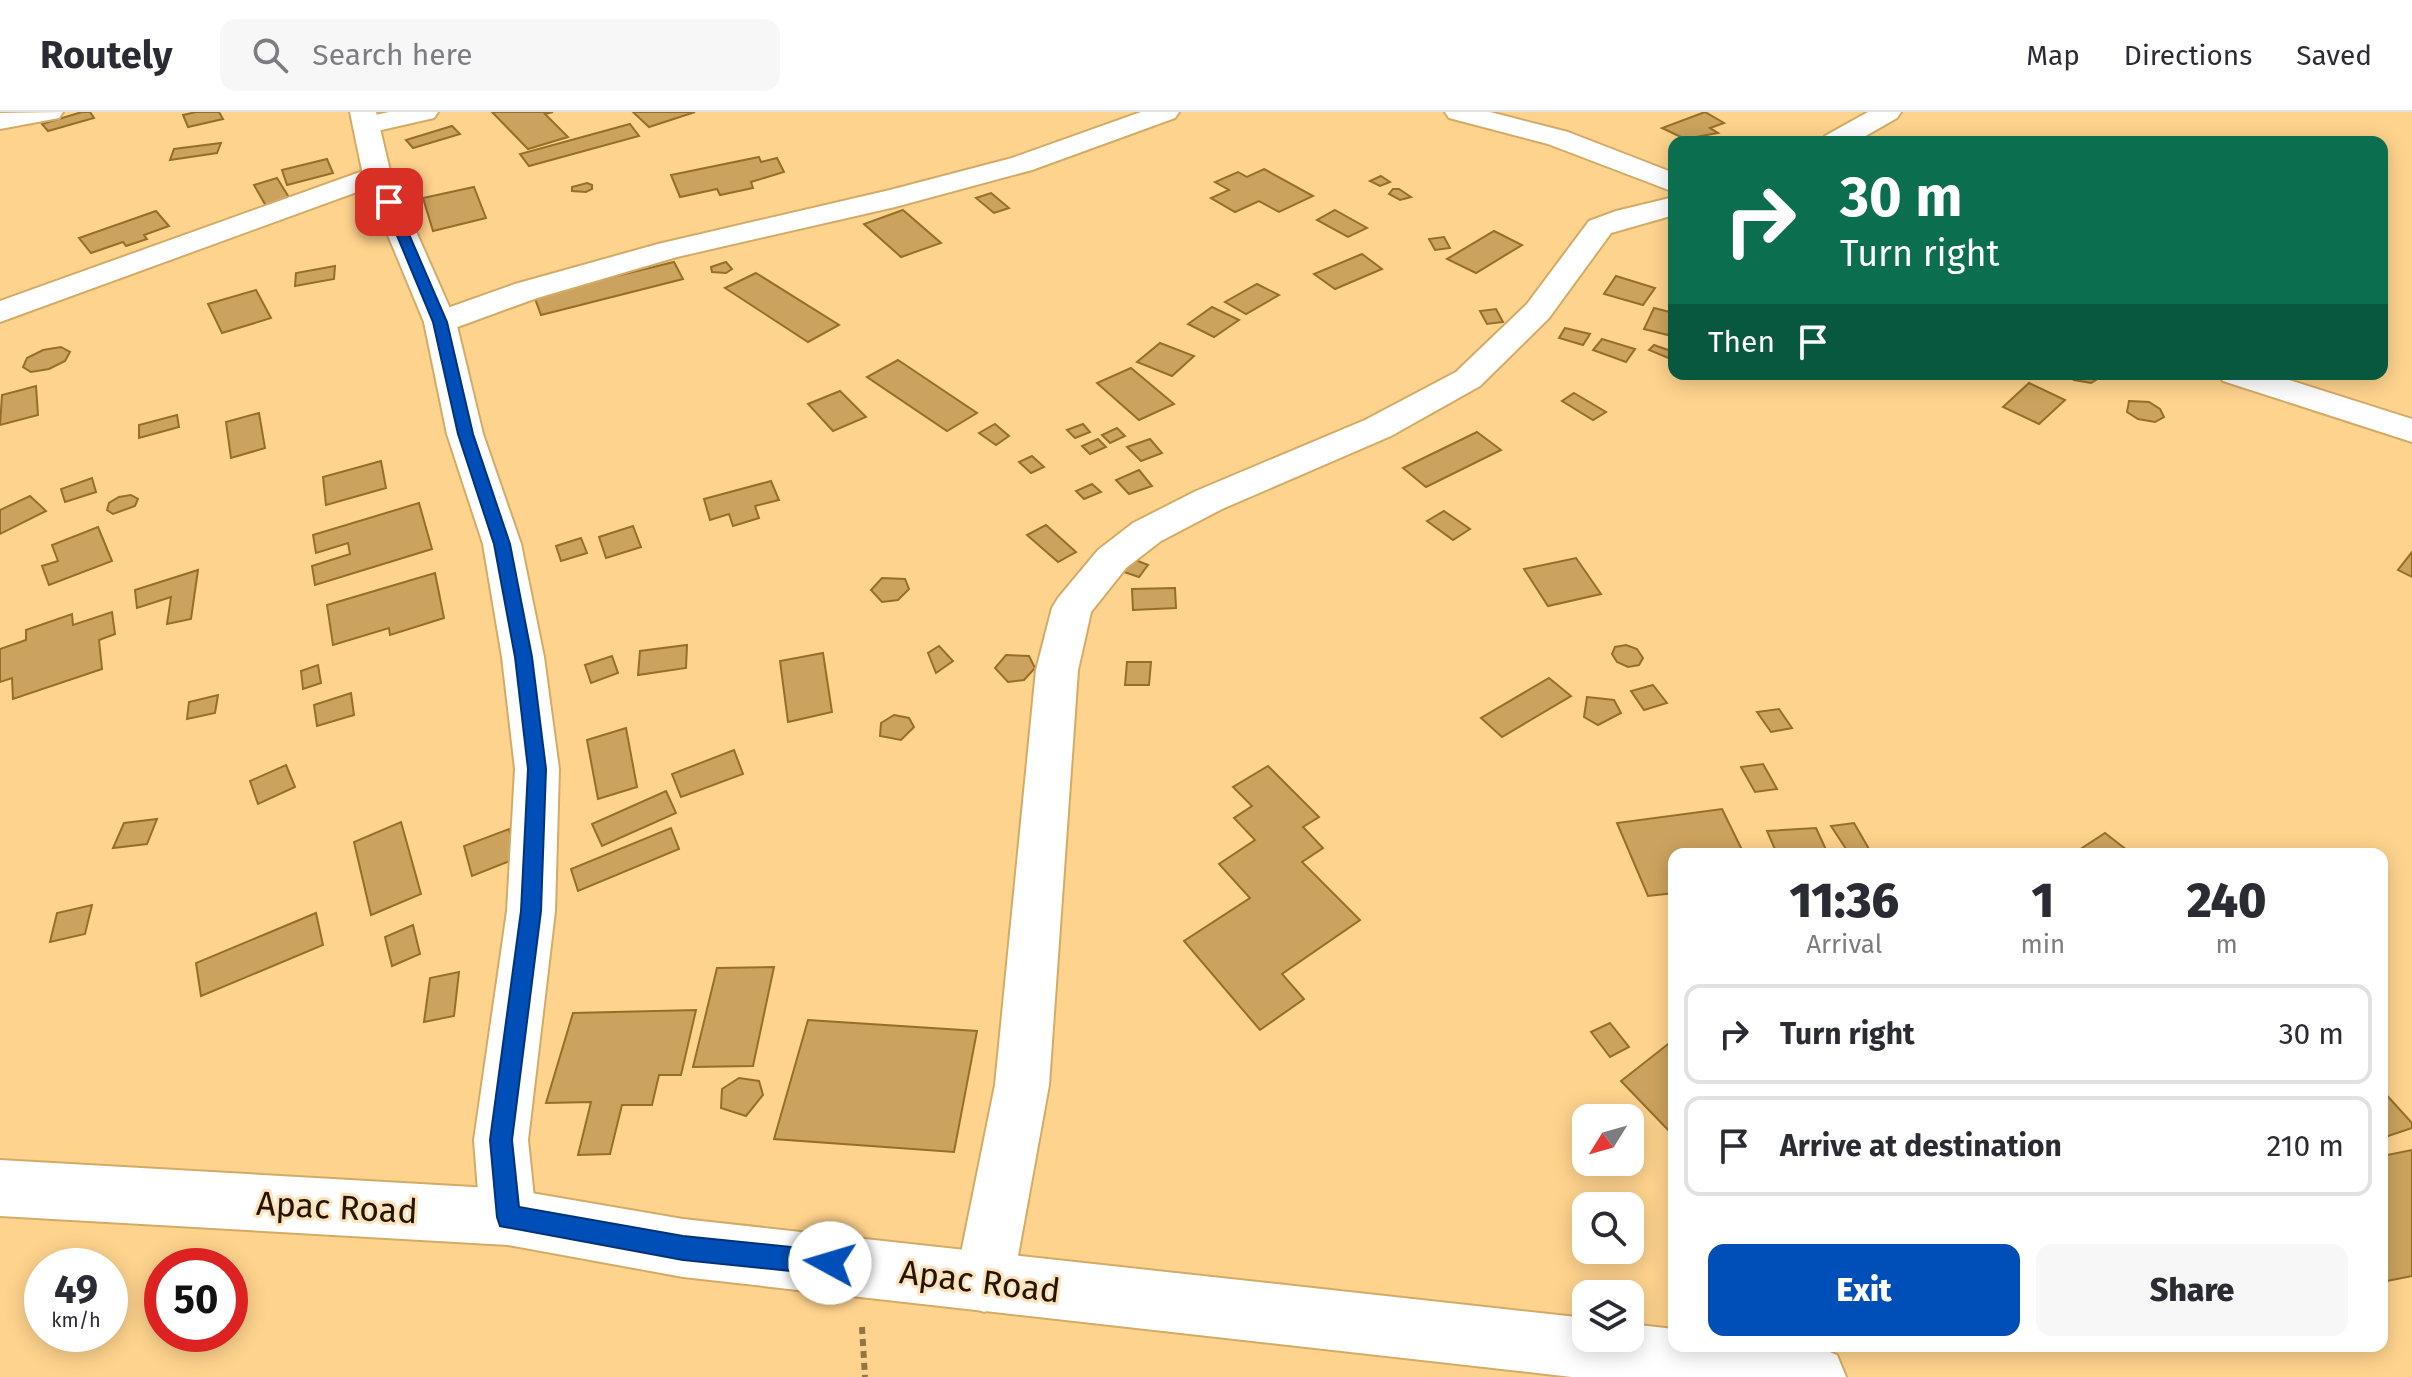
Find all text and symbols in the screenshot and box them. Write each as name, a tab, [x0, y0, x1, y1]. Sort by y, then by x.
search box	[220, 19, 780, 91]
text: Routely	[40, 32, 172, 78]
icon: search	[248, 33, 292, 77]
text: Search here	[312, 37, 473, 73]
text: Map	[2026, 39, 2080, 72]
text: Directions	[2124, 39, 2252, 72]
text: Saved	[2296, 39, 2372, 72]
text: 30 m	[1840, 164, 1962, 231]
pin	[355, 168, 423, 236]
icon: right	[1708, 168, 1812, 272]
icon: arrive	[367, 180, 411, 224]
text: Turn right	[1840, 232, 2000, 276]
icon: arrive	[1791, 320, 1835, 364]
text: Then	[1708, 324, 1775, 360]
text: 11:36	[1789, 872, 1899, 930]
text: 1	[2032, 872, 2054, 930]
text: 240	[2187, 872, 2267, 930]
text: Arrival	[1806, 929, 1882, 960]
text: min	[2020, 929, 2065, 960]
text: m	[2215, 929, 2238, 960]
icon: right	[1712, 1012, 1756, 1056]
text: Turn right	[1780, 1016, 1915, 1052]
text: 30 m	[2279, 1016, 2344, 1052]
north arrow	[1572, 1104, 1644, 1176]
map controls	[1572, 1104, 1644, 1352]
icon: arrive	[1712, 1124, 1756, 1168]
text: Arrive at destination	[1780, 1128, 2062, 1164]
text: 210 m	[2267, 1128, 2344, 1164]
street label: Apac Road	[255, 1183, 419, 1232]
button: search	[1572, 1192, 1644, 1264]
position arrow	[788, 1221, 872, 1305]
button: Exit	[1708, 1244, 2020, 1336]
button: Share	[2036, 1244, 2348, 1336]
speed limit sign: 50	[144, 1248, 248, 1352]
street label: Apac Road	[897, 1251, 1063, 1312]
text: 49	[54, 1266, 98, 1314]
button: layers	[1572, 1280, 1644, 1352]
text: km/h	[51, 1308, 101, 1332]

